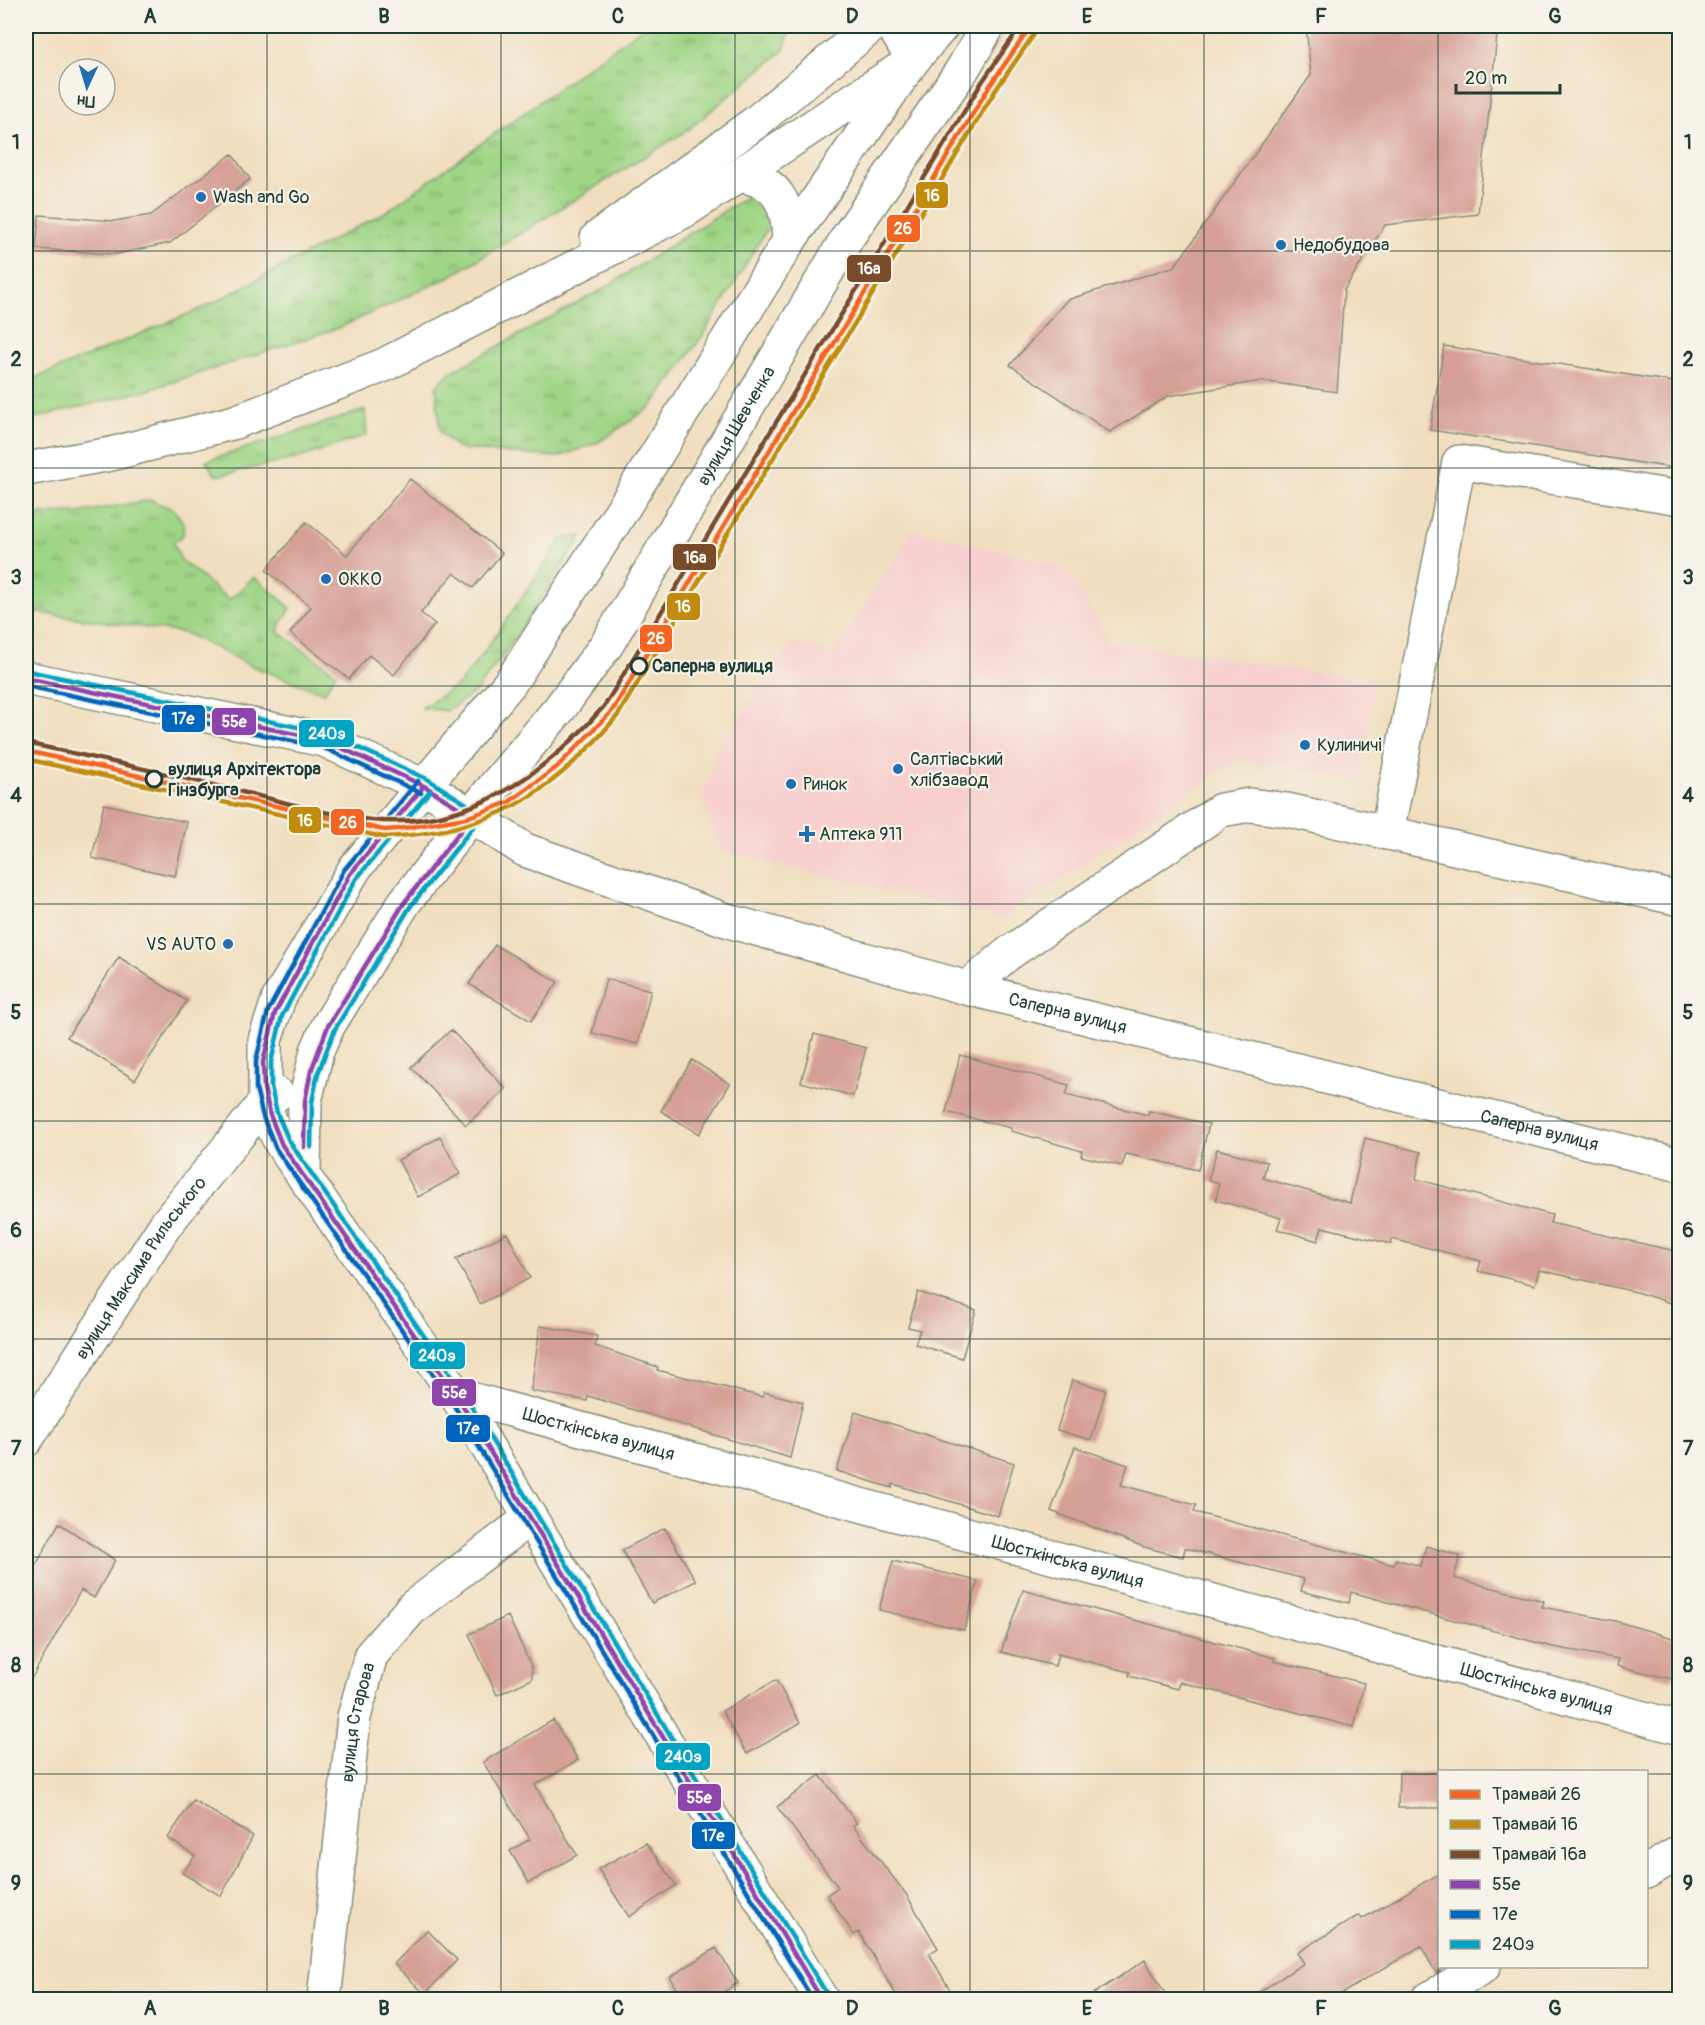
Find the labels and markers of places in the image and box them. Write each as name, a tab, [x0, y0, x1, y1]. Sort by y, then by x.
place label: Wash and Go	[213, 186, 310, 209]
marker: Wash and Go	[194, 190, 208, 204]
place label: Недобудова	[1293, 234, 1389, 257]
marker: Недобудова	[1274, 238, 1288, 252]
place label: ОККО	[338, 568, 382, 591]
marker: ОККО	[319, 572, 333, 586]
place label: Саперна вулиця	[652, 655, 773, 678]
marker: Саперна вулиця	[630, 657, 648, 675]
place label: Кулиничі	[1317, 734, 1382, 757]
marker: Кулиничі	[1298, 738, 1312, 752]
place label: Салтівський хлібзавод	[910, 748, 1003, 792]
place label: вулиця Архітектора Гінзбурга	[168, 758, 321, 802]
marker: Салтівський хлібзавод	[891, 762, 905, 776]
marker: вулиця Архітектора Гінзбурга	[145, 770, 163, 788]
place label: Ринок	[803, 773, 848, 796]
marker: Ринок	[784, 777, 798, 791]
place label: Аптека 911	[819, 823, 903, 846]
marker: Аптека 911	[800, 827, 814, 841]
place label: VS AUTO	[146, 933, 216, 956]
marker: VS AUTO	[221, 937, 235, 951]

